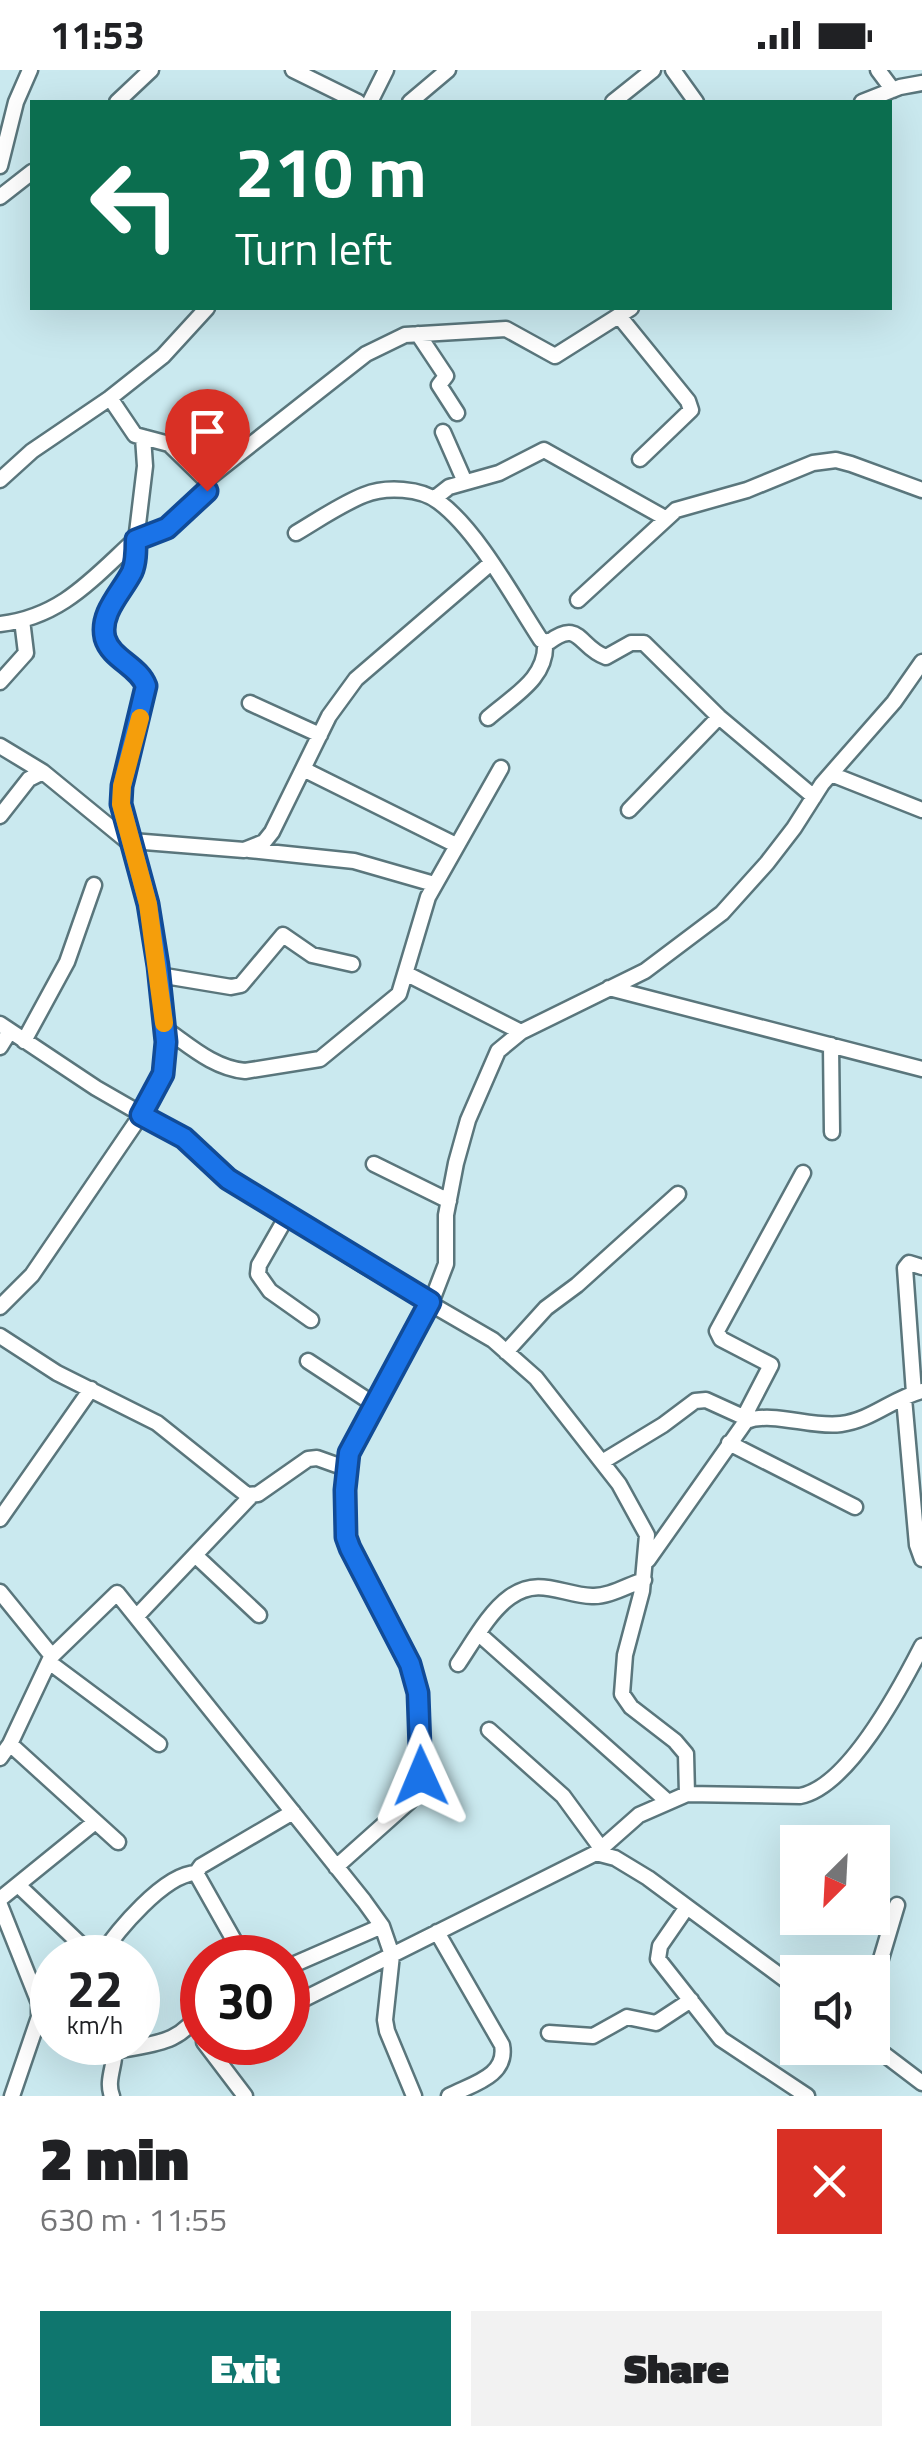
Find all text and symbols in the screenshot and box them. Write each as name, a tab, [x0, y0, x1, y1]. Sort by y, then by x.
text: 11:53	[50, 6, 145, 64]
text: 210 m	[235, 118, 427, 224]
icon: left	[70, 140, 200, 270]
text: Turn left	[235, 214, 392, 282]
pin	[165, 389, 250, 492]
icon: arrive	[180, 404, 235, 459]
position arrow	[369, 1724, 473, 1828]
north arrow	[780, 1825, 890, 1935]
map controls	[780, 1825, 890, 2065]
speed limit sign: 30	[180, 1935, 310, 2065]
text: 22	[67, 1950, 123, 2026]
button: sound	[780, 1955, 890, 2065]
text: km/h	[67, 2006, 123, 2044]
text: 2 min	[40, 2112, 189, 2203]
button: close	[777, 2129, 882, 2234]
text: 630 m · 11:55	[40, 2195, 227, 2243]
button: Exit	[40, 2311, 451, 2426]
button: Share	[471, 2311, 882, 2426]

